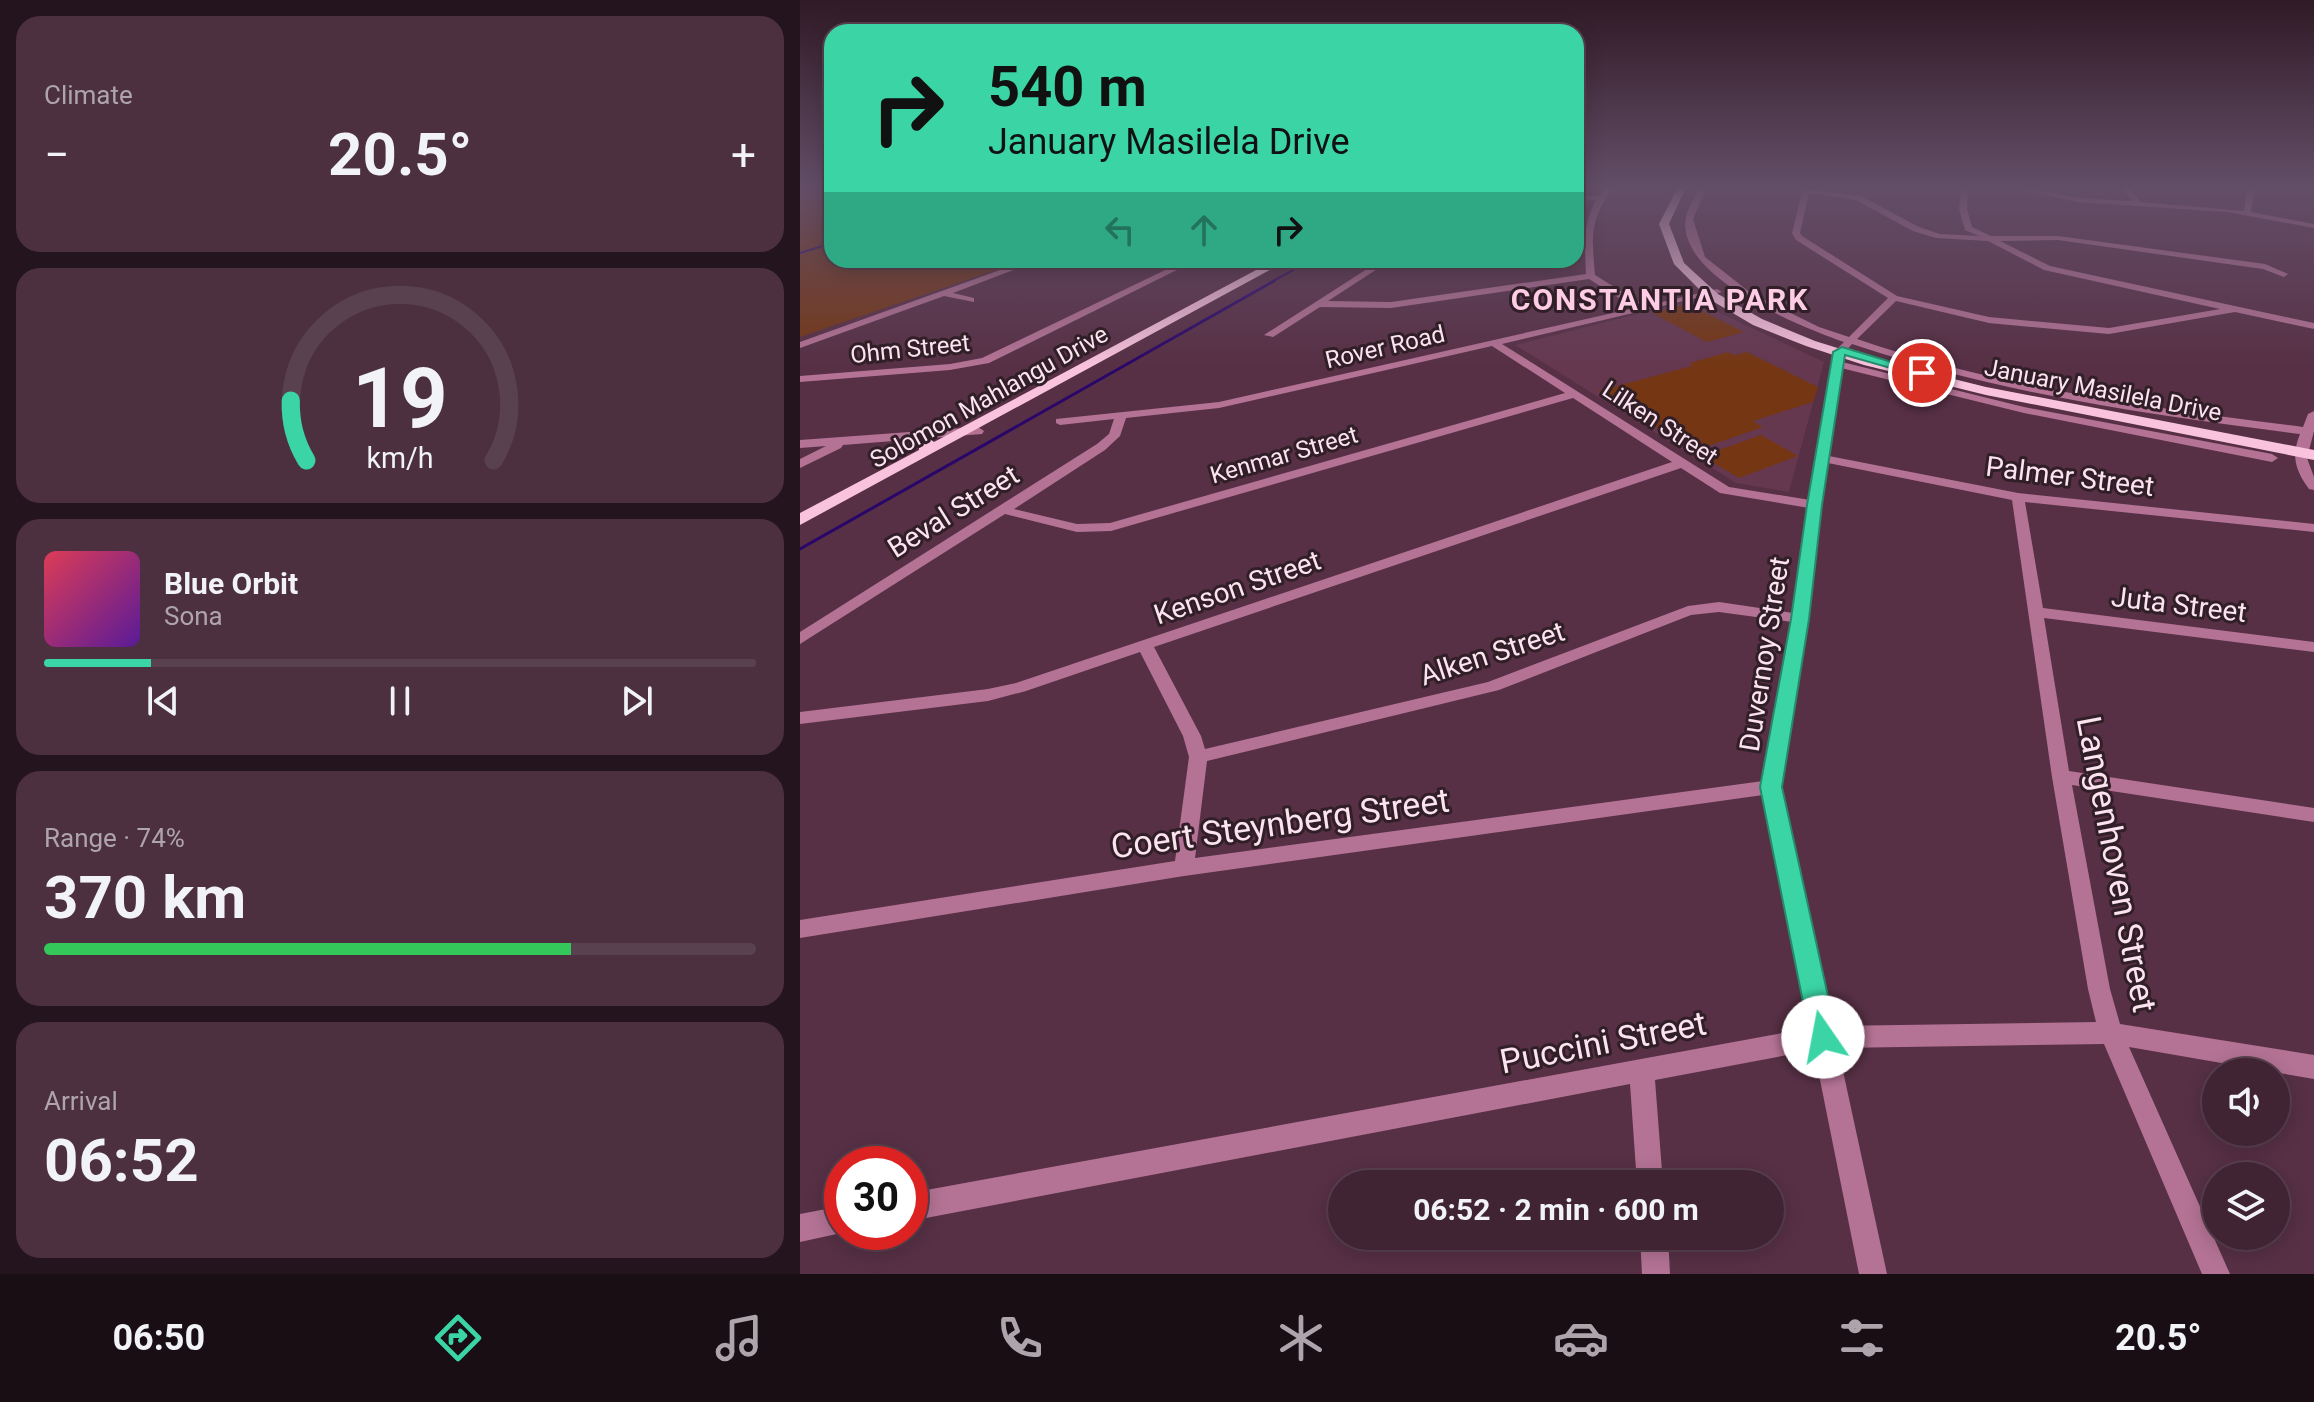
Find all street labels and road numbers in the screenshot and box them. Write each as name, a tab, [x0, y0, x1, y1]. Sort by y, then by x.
street label: Solomon Mahlangu Drive	[865, 320, 1113, 474]
street label: Rover Road	[1323, 320, 1447, 374]
street label: Ohm Street	[849, 329, 971, 369]
street label: January Masilela Drive	[1982, 353, 2224, 427]
street label: Lilken Street	[1597, 375, 1723, 471]
street label: Kenmar Street	[1207, 421, 1361, 489]
street label: Palmer Street	[1984, 450, 2156, 503]
street label: Beval Street	[882, 458, 1025, 565]
street label: Kenson Street	[1149, 544, 1325, 631]
street label: Duvernoy Street	[1733, 554, 1796, 754]
street label: Juta Street	[2109, 580, 2248, 629]
street label: Alken Street	[1416, 615, 1569, 692]
street label: Langenhoven Street	[2069, 713, 2165, 1015]
street label: Coert Steynberg Street	[1108, 779, 1452, 867]
street label: Puccini Street	[1496, 1002, 1710, 1082]

